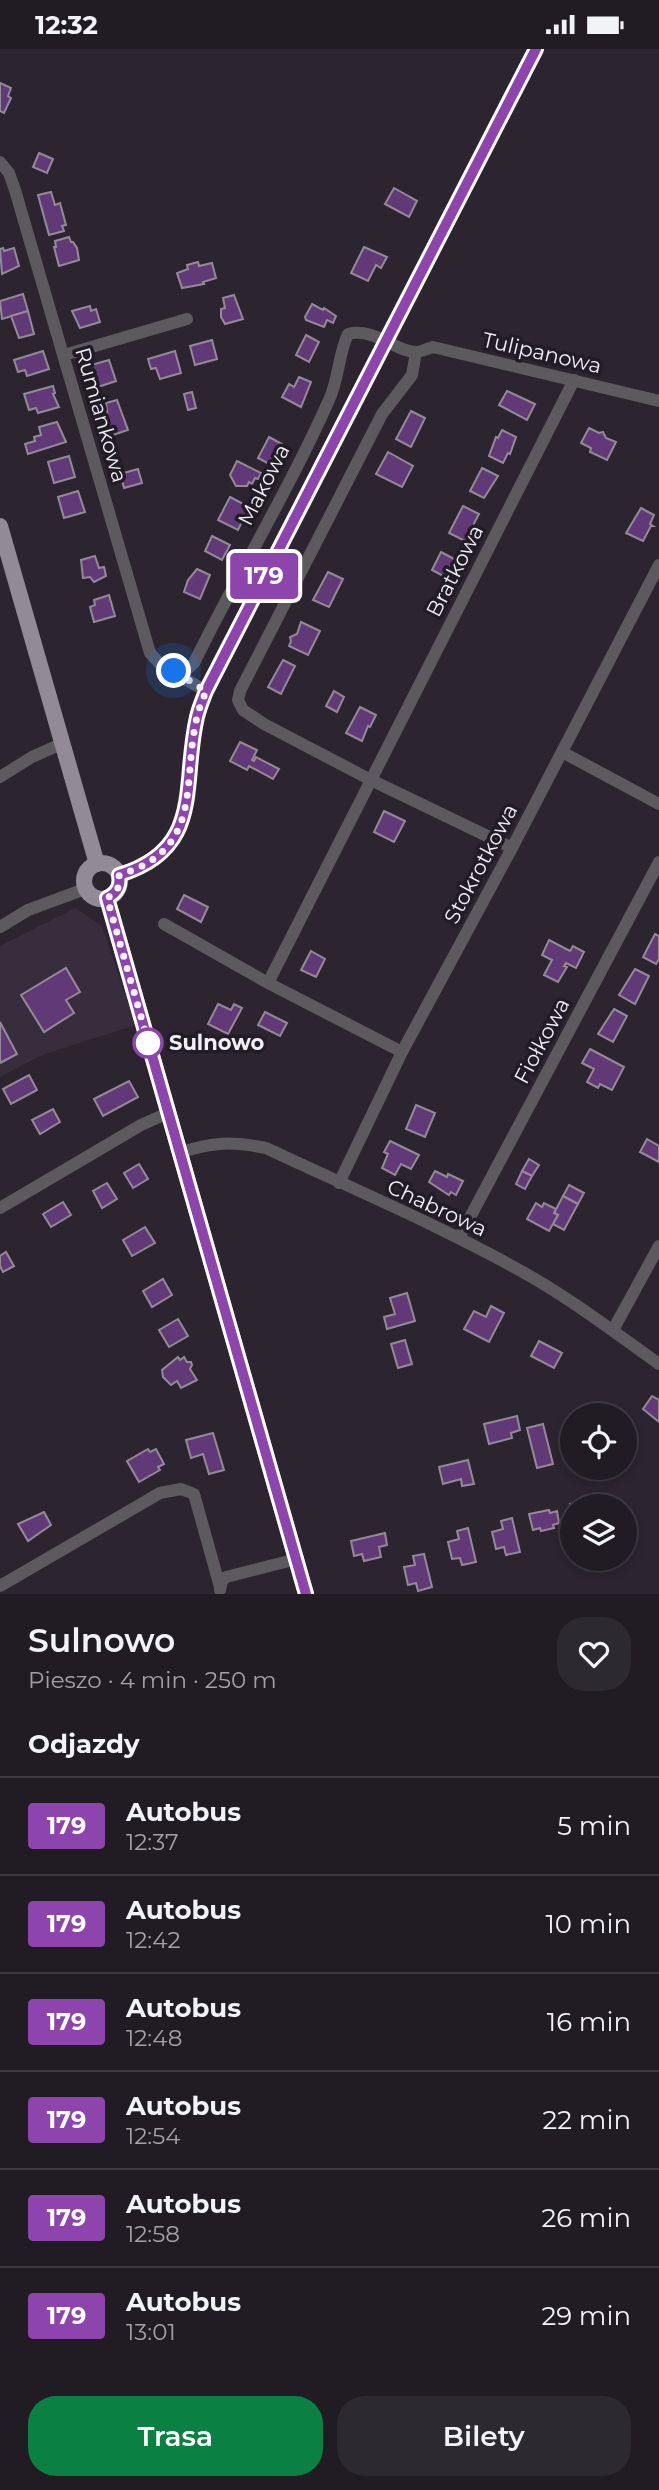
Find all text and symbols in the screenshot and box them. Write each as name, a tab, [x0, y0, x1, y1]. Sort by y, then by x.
text: 12:32	[35, 9, 98, 41]
street label: Tulipanowa	[480, 327, 604, 378]
street label: Rumiankowa	[70, 345, 133, 485]
street label: Makowa	[232, 440, 295, 530]
street label: Bratkowa	[421, 521, 488, 621]
line badge: 179	[224, 553, 304, 599]
text: 179	[244, 561, 284, 590]
your location	[156, 653, 191, 688]
street label: Stokrotkowa	[439, 800, 523, 928]
street label: Fiołkowa	[509, 994, 575, 1088]
marker: Sulnowo	[133, 1028, 163, 1058]
place label: Sulnowo	[169, 1030, 265, 1055]
street label: Chabrowa	[383, 1174, 491, 1242]
map controls	[560, 1403, 637, 1571]
button: locate	[560, 1403, 637, 1480]
button: layers	[560, 1494, 637, 1571]
button: heart	[557, 1617, 631, 1691]
text: Sulnowo	[28, 1620, 175, 1660]
text: Pieszo · 4 min · 250 m	[28, 1666, 277, 1694]
text: Odjazdy	[28, 1728, 139, 1760]
text: Autobus	[126, 1796, 241, 1828]
text: 5 min	[557, 1810, 631, 1842]
text: 179	[47, 1811, 86, 1840]
text: 12:37	[126, 1828, 178, 1856]
text: Autobus	[126, 1894, 241, 1926]
text: 10 min	[545, 1908, 631, 1940]
text: 179	[47, 1909, 86, 1938]
text: 12:42	[126, 1926, 180, 1954]
text: Autobus	[126, 1992, 241, 2024]
text: 16 min	[547, 2006, 631, 2038]
text: 179	[47, 2007, 86, 2036]
text: 12:48	[126, 2024, 182, 2052]
text: Autobus	[126, 2090, 241, 2122]
text: 22 min	[542, 2104, 631, 2136]
text: 179	[47, 2105, 86, 2134]
text: 12:54	[126, 2122, 180, 2150]
text: Autobus	[126, 2188, 241, 2220]
text: 26 min	[541, 2202, 631, 2234]
text: 179	[47, 2203, 86, 2232]
text: 12:58	[126, 2220, 180, 2248]
text: Autobus	[126, 2286, 241, 2318]
text: 29 min	[541, 2300, 631, 2332]
text: 179	[47, 2301, 86, 2330]
text: 13:01	[126, 2318, 176, 2346]
button: Trasa	[28, 2396, 323, 2476]
button: Bilety	[337, 2396, 631, 2476]

